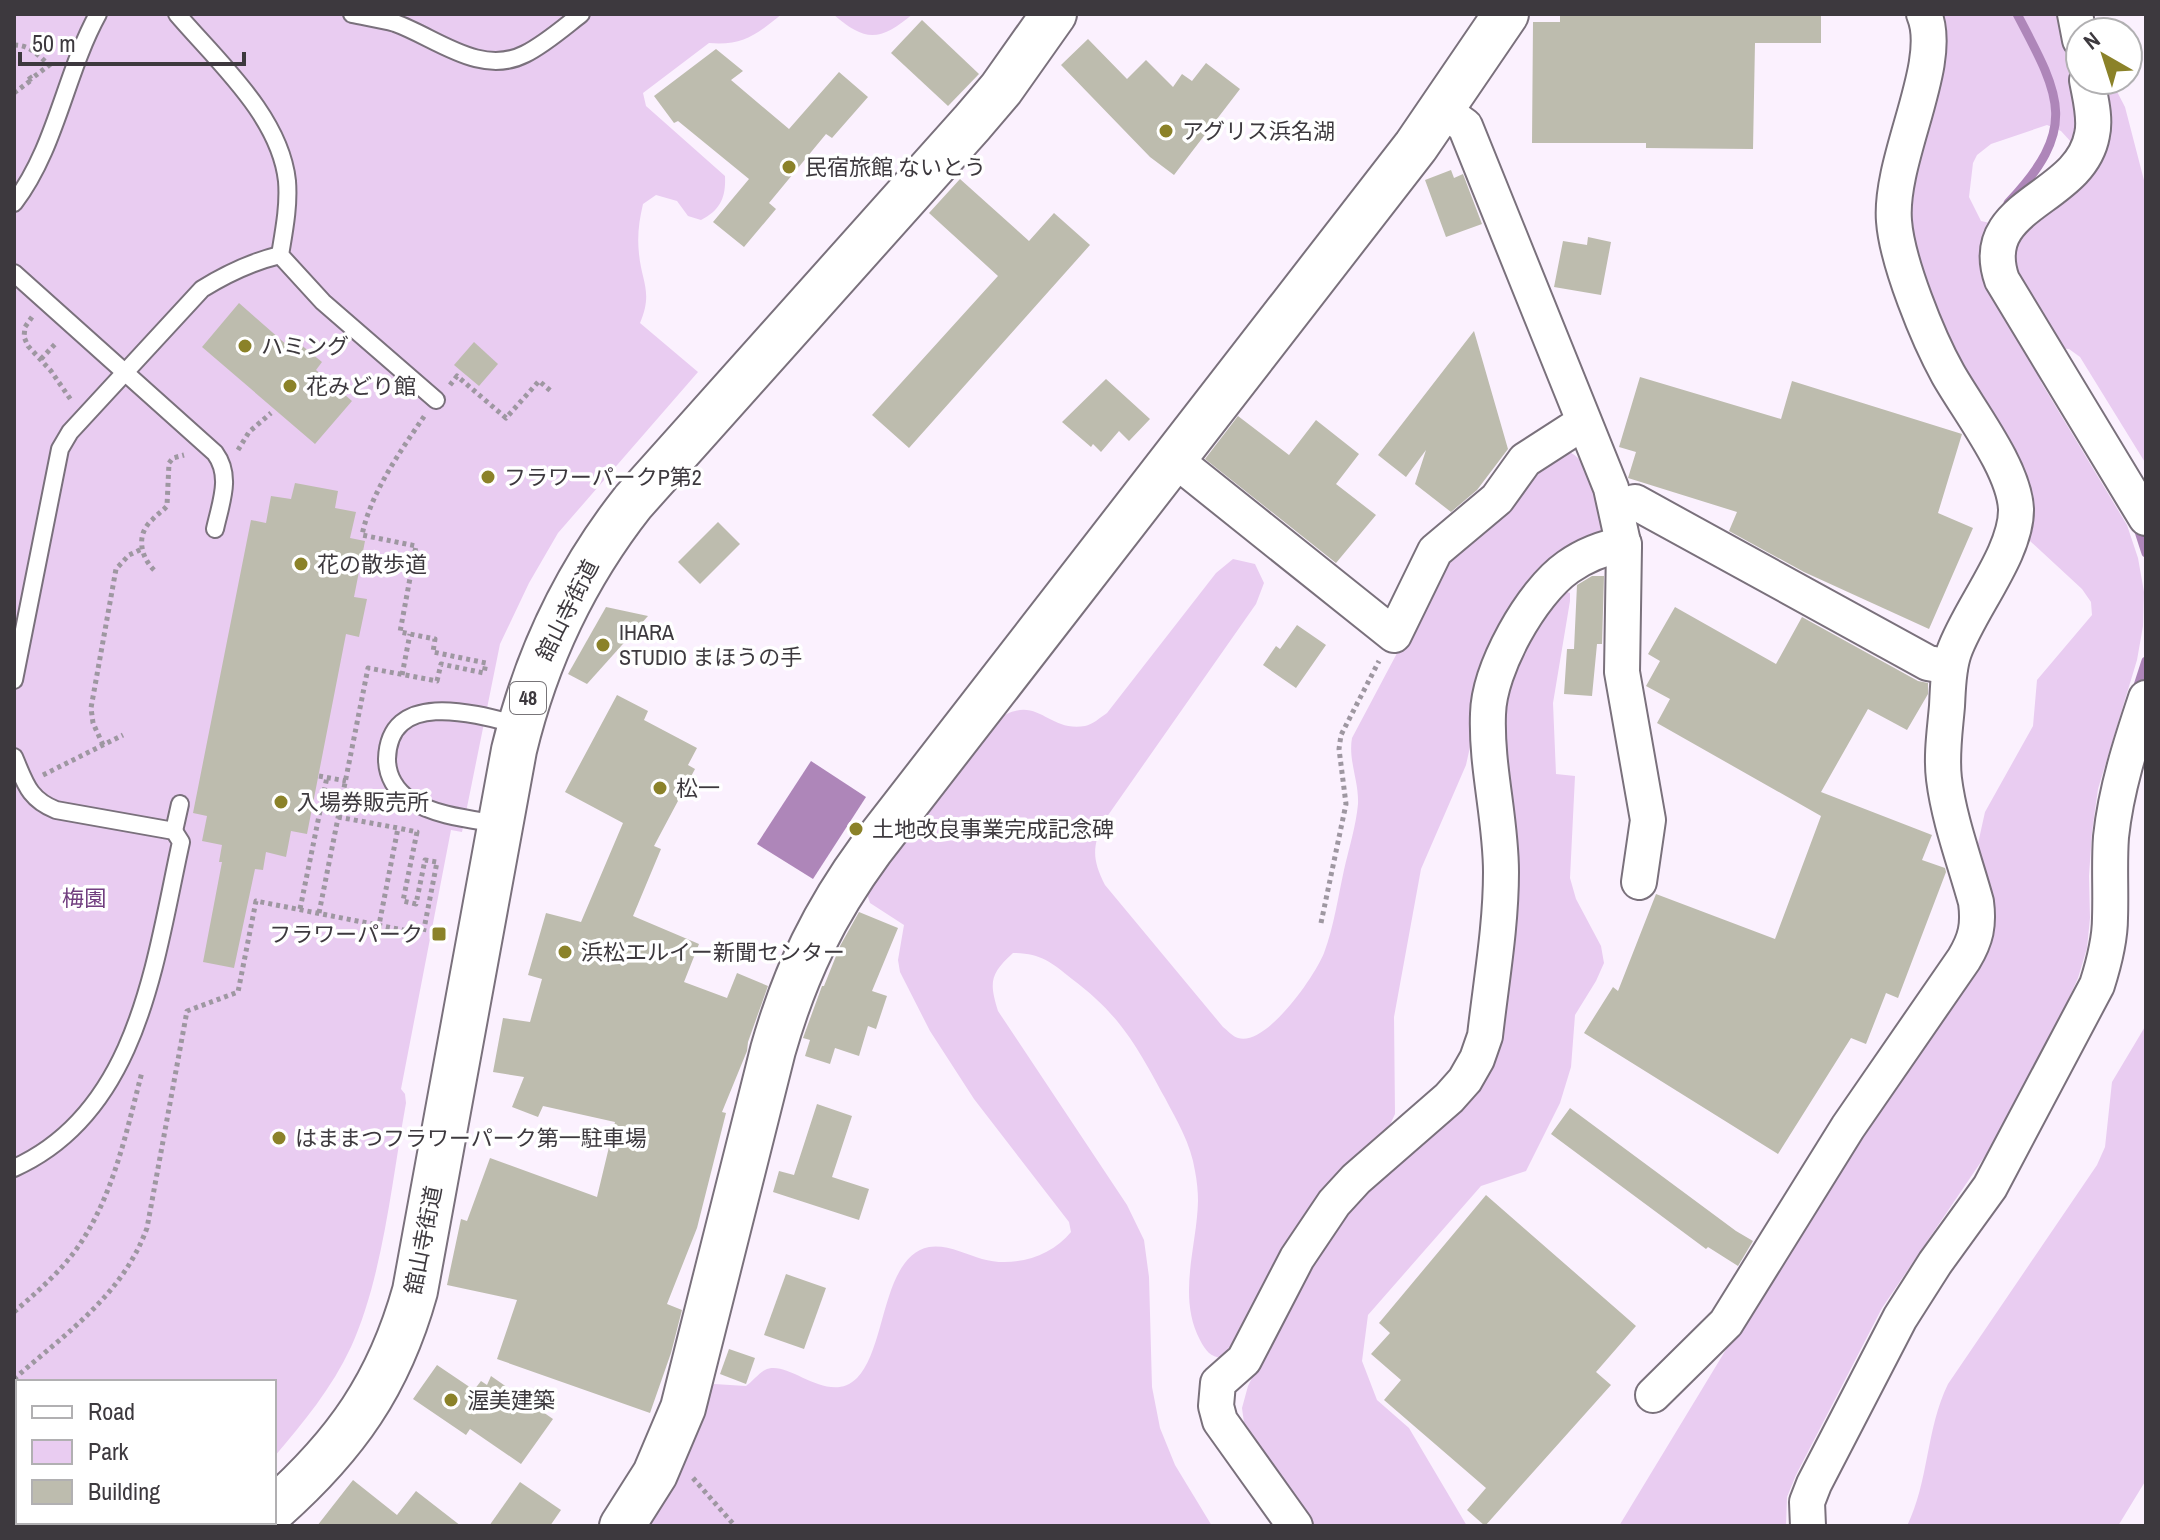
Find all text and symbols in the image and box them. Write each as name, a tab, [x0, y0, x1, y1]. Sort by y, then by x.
scale bar	[20, 16, 244, 66]
north arrow	[2064, 16, 2144, 96]
text: N	[2077, 25, 2106, 56]
text: 50 m	[32, 27, 76, 59]
place label: アグリス浜名湖	[1182, 116, 1335, 146]
marker: アグリス浜名湖	[1157, 122, 1175, 140]
place label: 民宿旅館 ないとう	[805, 152, 986, 182]
marker: 民宿旅館 ないとう	[780, 158, 798, 176]
place label: ハミング	[261, 331, 349, 361]
marker: ハミング	[236, 337, 254, 355]
place label: 花みどり館	[306, 371, 416, 401]
marker: 花みどり館	[281, 377, 299, 395]
place label: フラワーパークP第2	[504, 462, 702, 492]
marker: フラワーパークP第2	[479, 468, 497, 486]
place label: 花の散歩道	[317, 549, 427, 579]
street label: 舘山寺街道	[529, 554, 605, 666]
marker: 花の散歩道	[292, 555, 310, 573]
place label: IHARA STUDIO まほうの手	[619, 617, 802, 672]
marker: IHARA STUDIO まほうの手	[594, 636, 612, 654]
road number: 48	[510, 682, 546, 714]
place label: 松一	[676, 773, 720, 803]
marker: 松一	[651, 779, 669, 797]
place label: 入場券販売所	[297, 787, 429, 817]
marker: 入場券販売所	[272, 793, 290, 811]
place label: 土地改良事業完成記念碑	[872, 814, 1114, 844]
marker: 土地改良事業完成記念碑	[847, 820, 865, 838]
park label: 梅園	[62, 883, 106, 913]
place label: フラワーパーク	[269, 919, 423, 949]
marker: フラワーパーク	[430, 925, 448, 943]
place label: 浜松エルイー新聞センター	[581, 937, 845, 967]
marker: 浜松エルイー新聞センター	[556, 943, 574, 961]
place label: はままつフラワーパーク第一駐車場	[295, 1123, 647, 1153]
marker: はままつフラワーパーク第一駐車場	[270, 1129, 288, 1147]
street label: 舘山寺街道	[398, 1183, 448, 1297]
legend	[16, 1380, 276, 1524]
place label: 渥美建築	[467, 1385, 555, 1415]
marker: 渥美建築	[442, 1391, 460, 1409]
text: Road	[88, 1395, 135, 1427]
text: Park	[88, 1435, 129, 1467]
text: Building	[88, 1475, 160, 1507]

